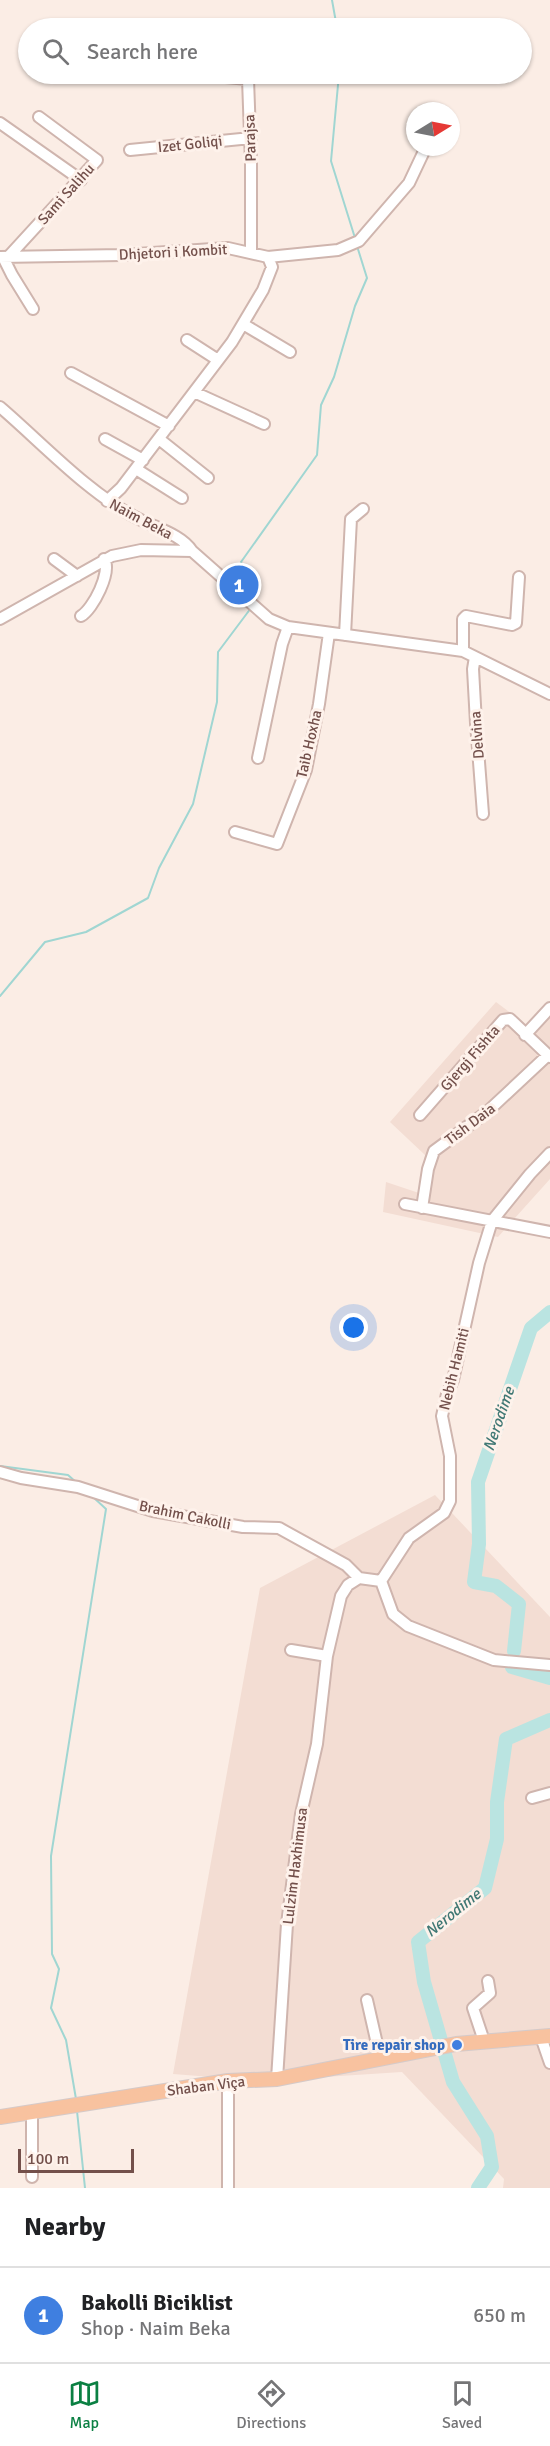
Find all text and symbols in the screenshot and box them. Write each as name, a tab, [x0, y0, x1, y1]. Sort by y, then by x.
search box	[18, 18, 532, 84]
icon: search	[39, 35, 72, 68]
text: Search here	[87, 38, 198, 65]
north arrow	[406, 102, 460, 156]
street label: Parajsa	[240, 114, 260, 162]
street label: Izet Goliqi	[157, 132, 223, 156]
street label: Sami Salihu	[34, 160, 98, 228]
street label: Dhjetori i Kombit	[118, 240, 228, 264]
street label: Naim Beka	[106, 495, 176, 543]
pin: 1	[220, 562, 258, 608]
street label: Taib Hoxha	[292, 708, 326, 780]
street label: Delvina	[466, 710, 488, 760]
street label: Gjergj Fishta	[436, 1021, 504, 1095]
street label: Tish Daia	[441, 1099, 499, 1149]
your location	[339, 1313, 368, 1342]
street label: Nebih Hamiti	[435, 1326, 473, 1412]
water label: Nerodime	[479, 1383, 520, 1454]
street label: Brahim Cakolli	[137, 1496, 233, 1534]
street label: Lulzim Haxhimusa	[279, 1807, 311, 1925]
water label: Nerodime	[421, 1884, 486, 1942]
place label: Tire repair shop	[343, 2036, 445, 2054]
marker: Tire repair shop	[450, 2038, 464, 2052]
street label: Shaban Viça	[166, 2072, 246, 2100]
scale bar	[18, 2146, 134, 2174]
text: 100 m	[27, 2149, 69, 2169]
text: Nearby	[24, 2211, 105, 2243]
text: Bakolli Biciklist	[81, 2289, 233, 2316]
text: 1	[38, 2303, 49, 2328]
text: 650 m	[473, 2303, 526, 2328]
text: Shop · Naim Beka	[81, 2316, 231, 2341]
tab: Map	[68, 2377, 101, 2433]
tab: Directions	[236, 2377, 306, 2433]
tab: Saved	[442, 2377, 482, 2433]

